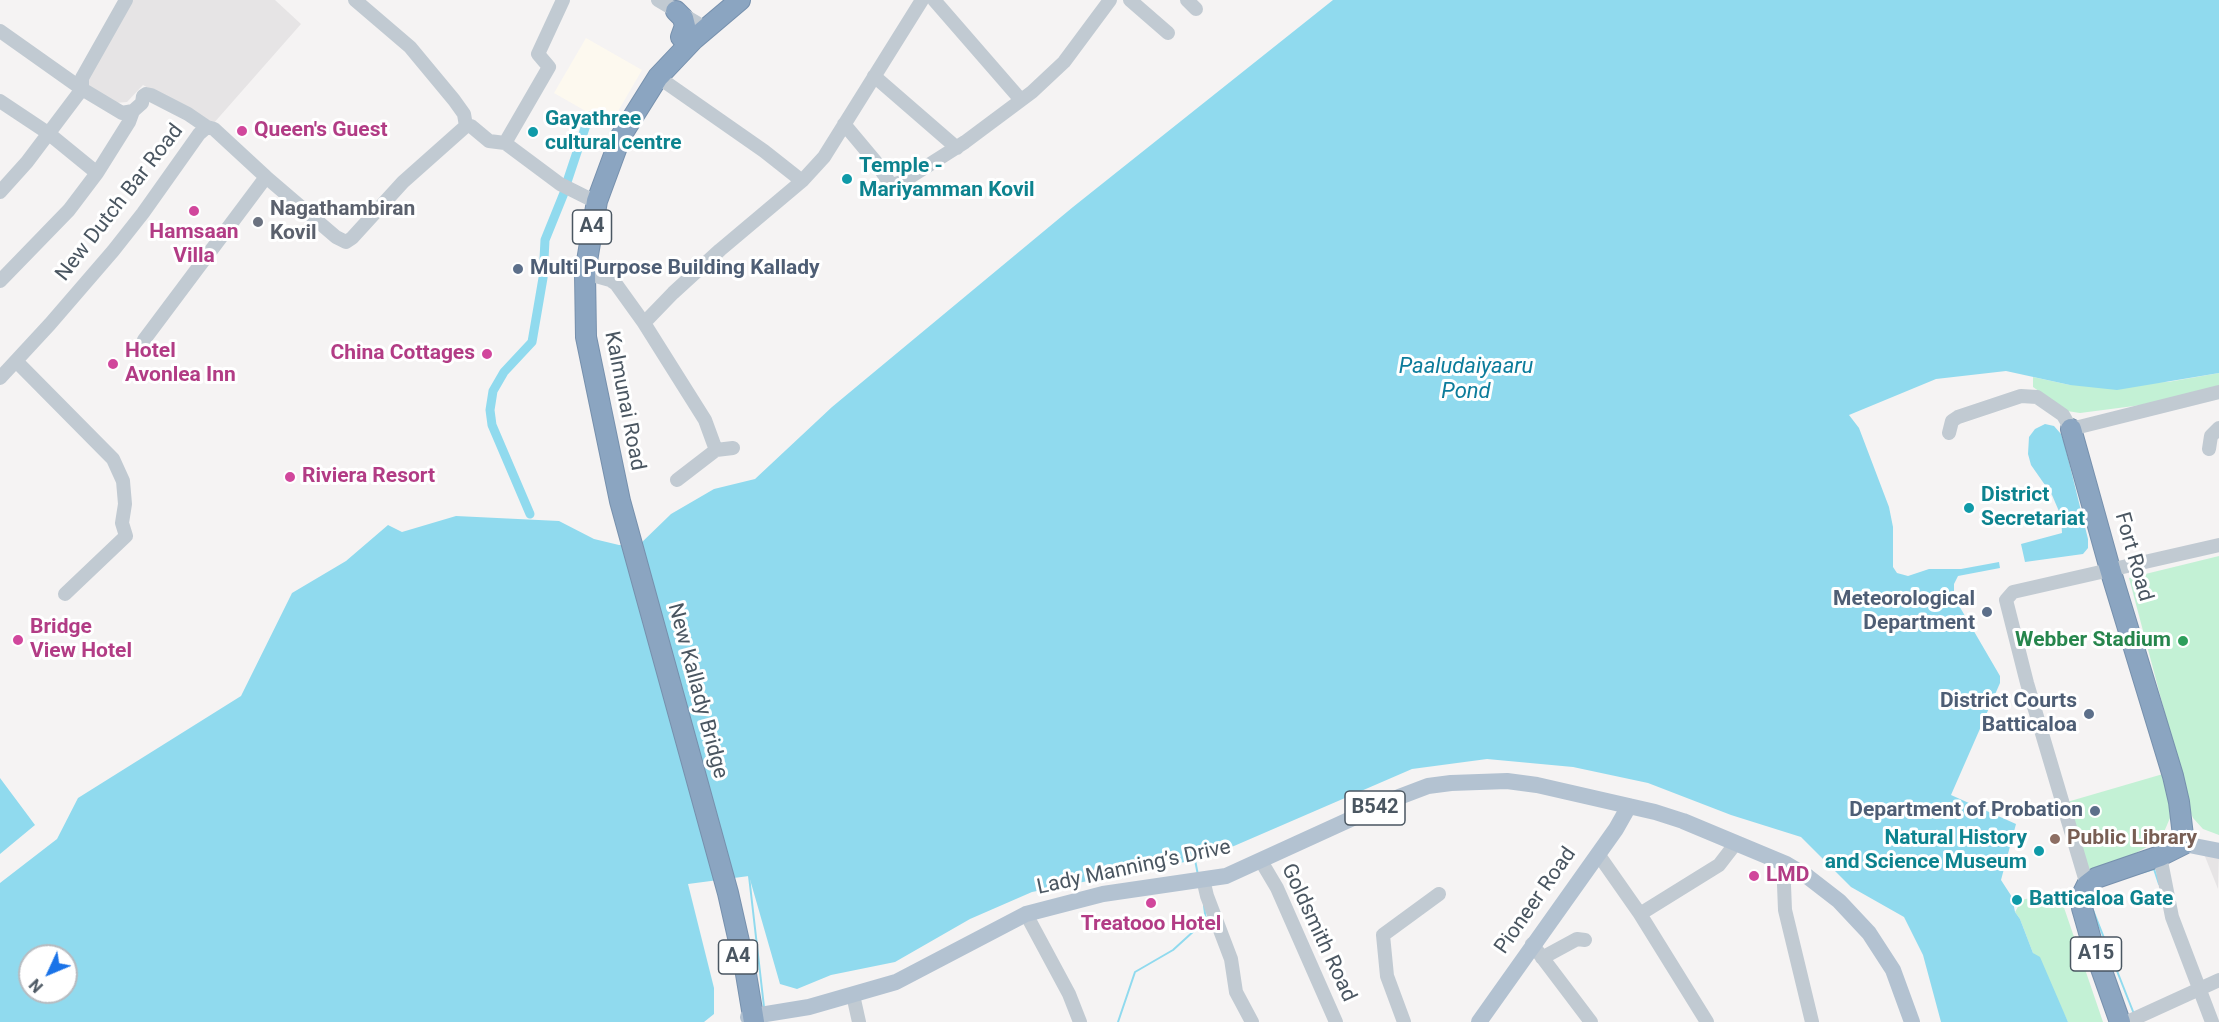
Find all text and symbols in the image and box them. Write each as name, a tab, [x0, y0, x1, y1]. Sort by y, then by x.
place label: Gayathree cultural centre	[545, 107, 681, 157]
place label: Queen's Guest	[254, 118, 388, 144]
street label: New Dutch Bar Road	[51, 120, 189, 286]
marker: Queen's Guest	[235, 124, 249, 138]
marker: Gayathree cultural centre	[526, 125, 540, 139]
place label: Temple - Mariyamman Kovil	[859, 154, 1035, 204]
marker: Temple - Mariyamman Kovil	[840, 172, 854, 186]
place label: Nagathambiran Kovil	[270, 197, 415, 247]
marker: Hamsaan Villa	[187, 204, 201, 218]
road number: A4	[572, 210, 612, 244]
marker: Nagathambiran Kovil	[251, 215, 265, 229]
place label: Hamsaan Villa	[149, 220, 239, 270]
place label: Multi Purpose Building Kallady	[530, 256, 820, 282]
marker: Multi Purpose Building Kallady	[511, 262, 525, 276]
street label: Kalmunai Road	[598, 329, 650, 473]
place label: Hotel Avonlea Inn	[125, 339, 236, 389]
place label: China Cottages	[331, 341, 475, 367]
marker: China Cottages	[480, 347, 494, 361]
water label: Paaludaiyaaru Pond	[1399, 354, 1533, 406]
marker: Hotel Avonlea Inn	[106, 357, 120, 371]
place label: Riviera Resort	[302, 464, 435, 490]
marker: Riviera Resort	[283, 470, 297, 484]
place label: District Secretariat	[1981, 483, 2085, 533]
marker: District Secretariat	[1962, 501, 1976, 515]
street label: Fort Road	[2108, 510, 2158, 604]
place label: Meteorological Department	[1833, 587, 1975, 637]
street label: New Kallady Bridge	[661, 601, 733, 781]
marker: Meteorological Department	[1980, 605, 1994, 619]
place label: Bridge View Hotel	[30, 615, 132, 665]
place label: Webber Stadium	[2015, 628, 2171, 654]
marker: Bridge View Hotel	[11, 633, 25, 647]
marker: Webber Stadium	[2176, 634, 2190, 648]
place label: District Courts Batticaloa	[1940, 689, 2077, 739]
marker: District Courts Batticaloa	[2082, 707, 2096, 721]
road number: B542	[1345, 791, 1405, 825]
place label: Department of Probation	[1849, 798, 2083, 824]
marker: Department of Probation	[2088, 804, 2102, 818]
place label: Natural History and Science Museum	[1825, 826, 2027, 876]
place label: Public Library	[2067, 826, 2197, 852]
marker: Public Library	[2048, 832, 2062, 846]
street label: Lady Manning’s Drive	[1035, 835, 1233, 901]
street label: Pioneer Road	[1490, 843, 1582, 959]
marker: Natural History and Science Museum	[2032, 844, 2046, 858]
street label: Goldsmith Road	[1275, 860, 1361, 1006]
place label: LMD	[1766, 863, 1809, 889]
marker: LMD	[1747, 869, 1761, 883]
place label: Batticaloa Gate	[2029, 887, 2173, 913]
marker: Batticaloa Gate	[2010, 893, 2024, 907]
marker: Treatooo Hotel	[1144, 896, 1158, 910]
place label: Treatooo Hotel	[1081, 912, 1221, 938]
road number: A15	[2070, 937, 2122, 971]
road number: A4	[718, 940, 758, 974]
north arrow	[18, 944, 78, 1004]
text: N	[25, 975, 47, 996]

